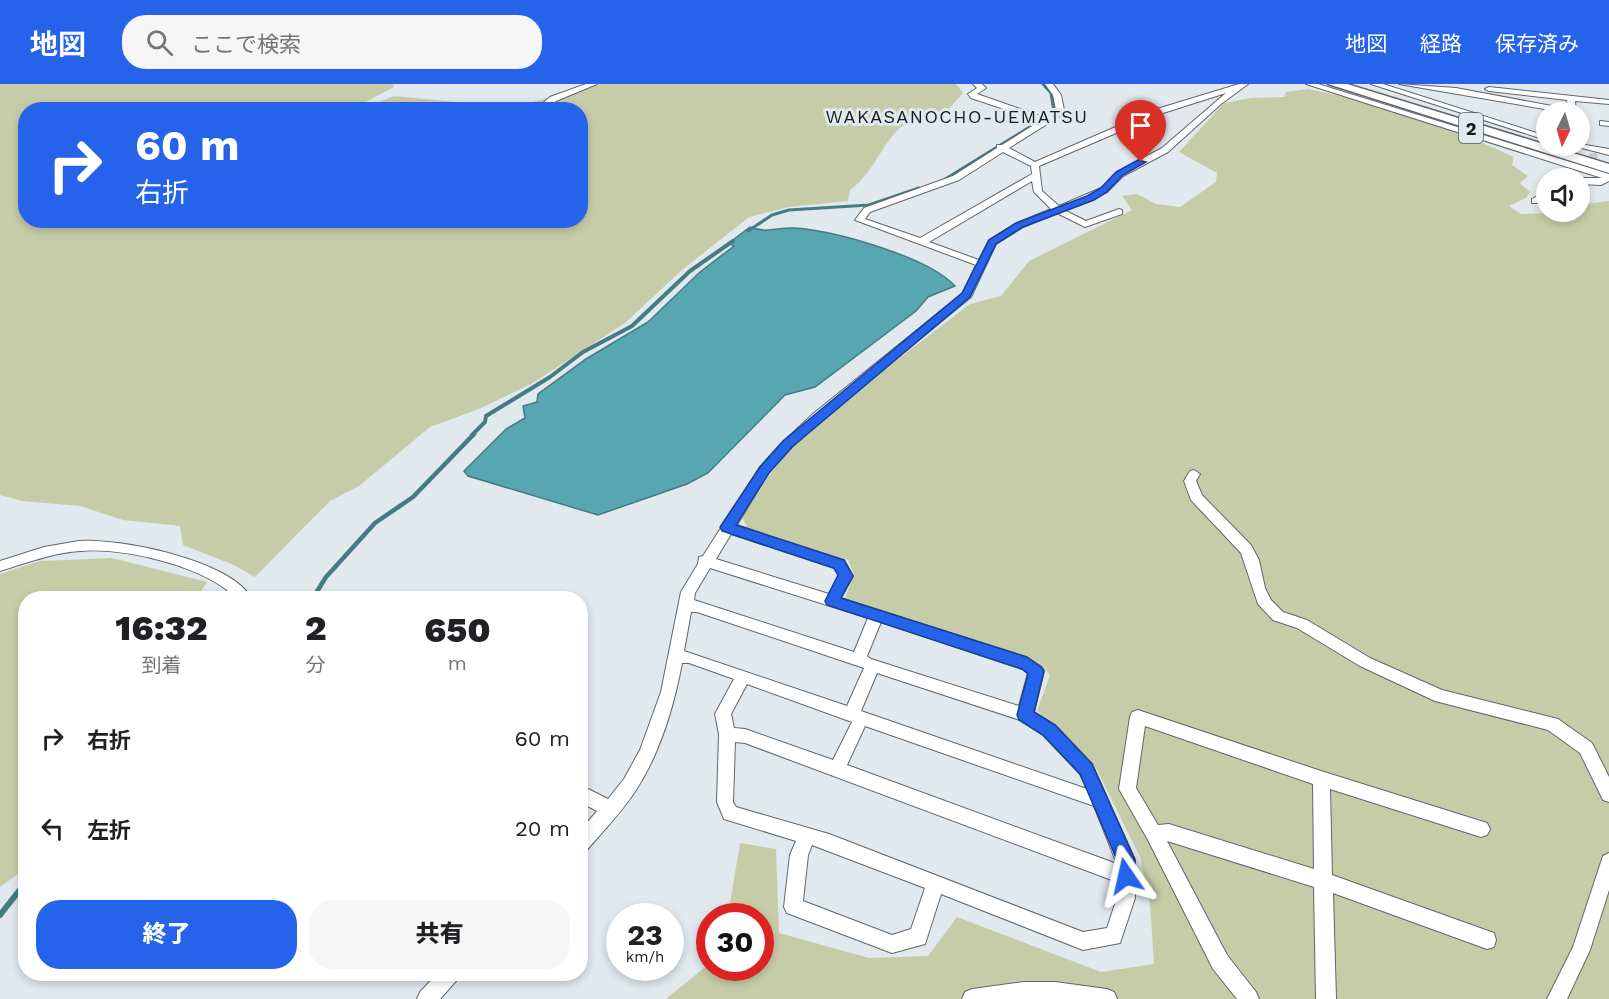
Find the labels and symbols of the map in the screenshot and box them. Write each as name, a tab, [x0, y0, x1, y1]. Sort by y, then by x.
pin	[1115, 100, 1166, 162]
north arrow	[1536, 102, 1590, 156]
district label: WAKASANOCHO-UEMATSU	[825, 106, 1089, 127]
road number: 2	[1459, 113, 1483, 143]
position arrow	[1094, 844, 1158, 908]
speed limit sign: 30	[696, 903, 774, 981]

